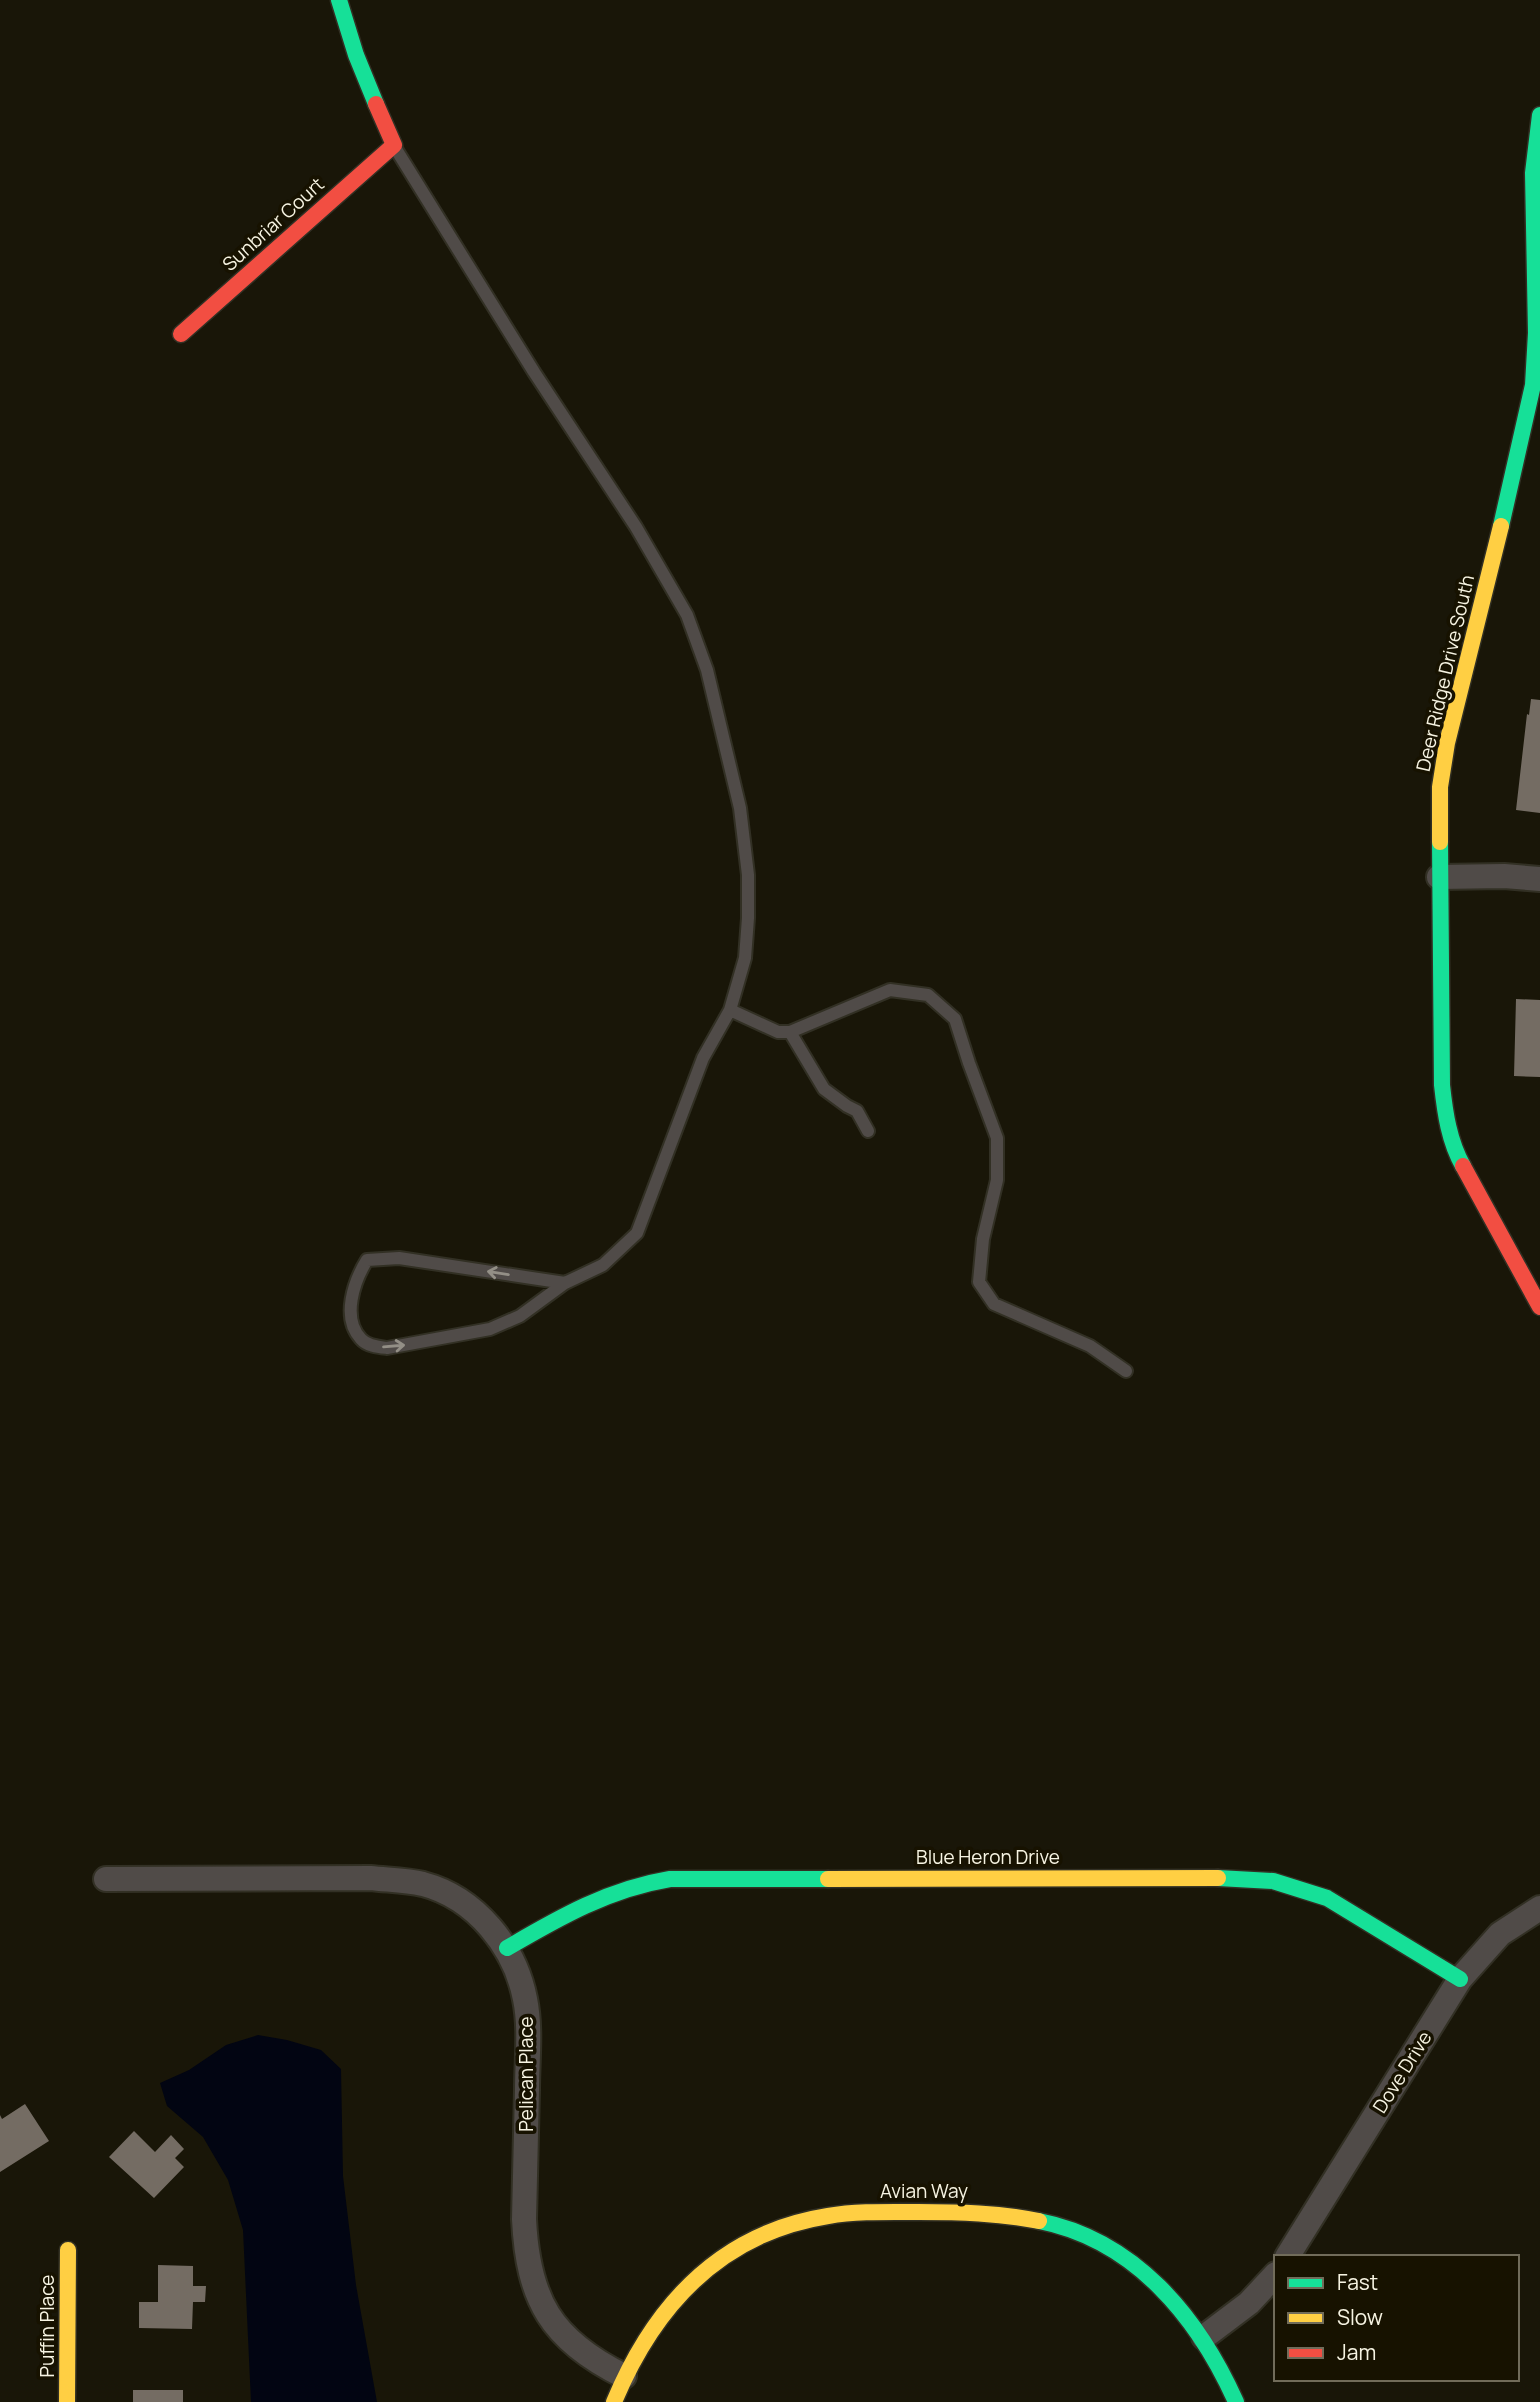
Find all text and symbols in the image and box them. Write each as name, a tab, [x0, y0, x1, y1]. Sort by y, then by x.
street label: Sunbriar Court	[217, 171, 329, 277]
street label: Deer Ridge Drive South	[1410, 572, 1480, 774]
one-way arrow	[487, 1266, 510, 1279]
one-way arrow	[382, 1339, 405, 1352]
street label: Blue Heron Drive	[916, 1844, 1060, 1870]
street label: Pelican Place	[513, 2016, 539, 2132]
street label: Dove Drive	[1367, 2026, 1437, 2118]
street label: Avian Way	[880, 2178, 968, 2204]
legend	[1274, 2255, 1519, 2381]
text: Fast	[1337, 2268, 1378, 2296]
street label: Puffin Place	[34, 2275, 60, 2377]
text: Slow	[1337, 2303, 1383, 2331]
text: Jam	[1337, 2338, 1376, 2366]

